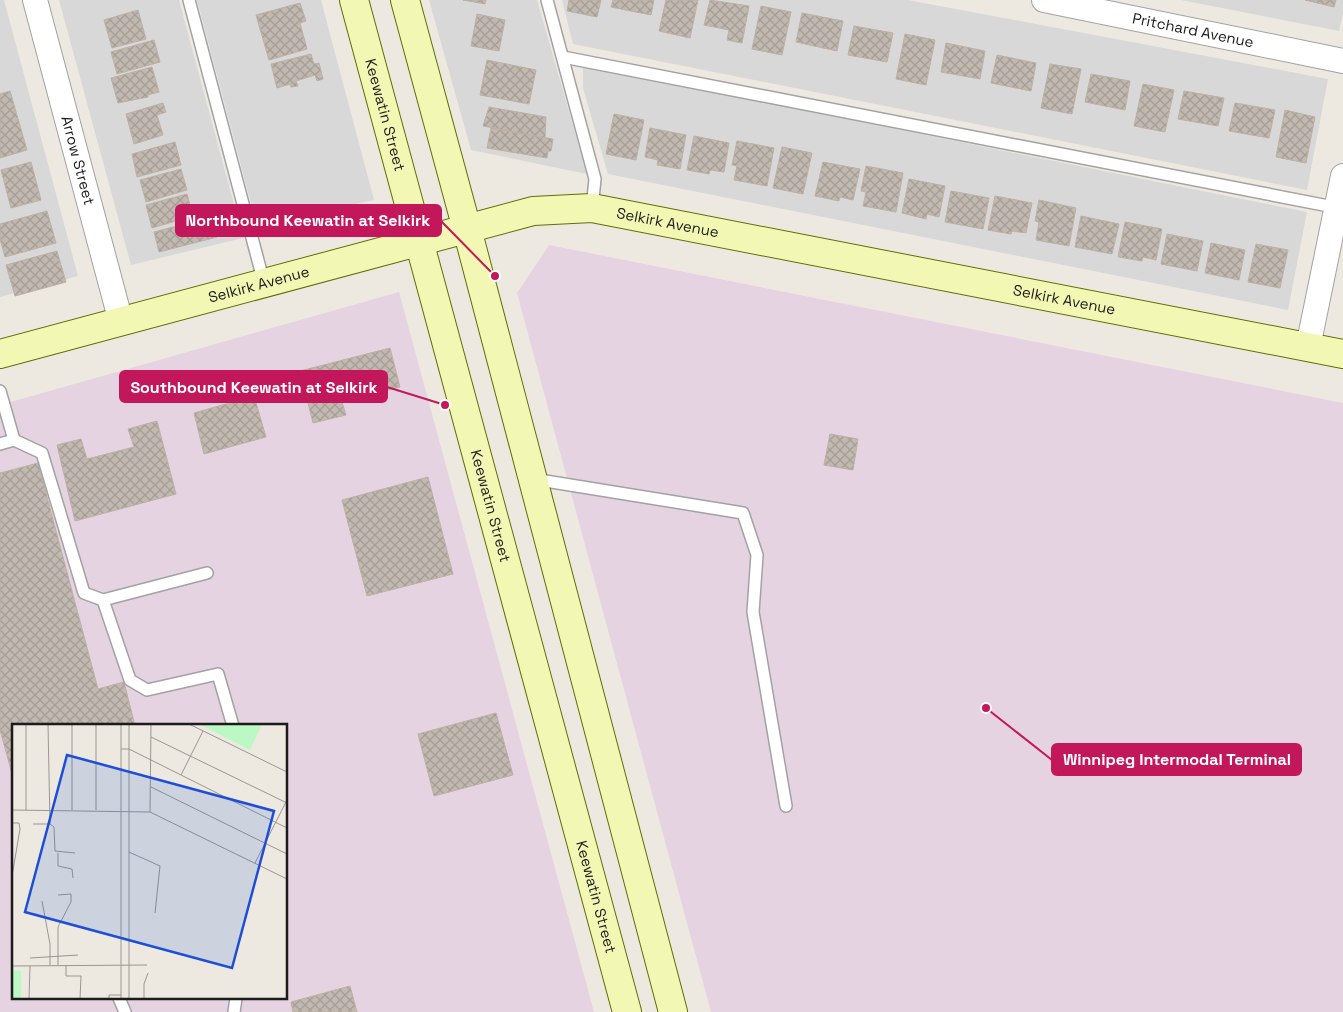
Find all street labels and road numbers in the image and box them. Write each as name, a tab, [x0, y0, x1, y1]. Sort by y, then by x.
street label: Pritchard Avenue	[1131, 8, 1256, 52]
street label: Keewatin Street	[361, 56, 410, 173]
street label: Arrow Street	[57, 114, 99, 207]
street label: Selkirk Avenue	[615, 203, 721, 241]
street label: Selkirk Avenue	[206, 261, 311, 307]
street label: Selkirk Avenue	[1011, 280, 1117, 319]
street label: Keewatin Street	[467, 447, 515, 564]
street label: Keewatin Street	[572, 838, 621, 955]

